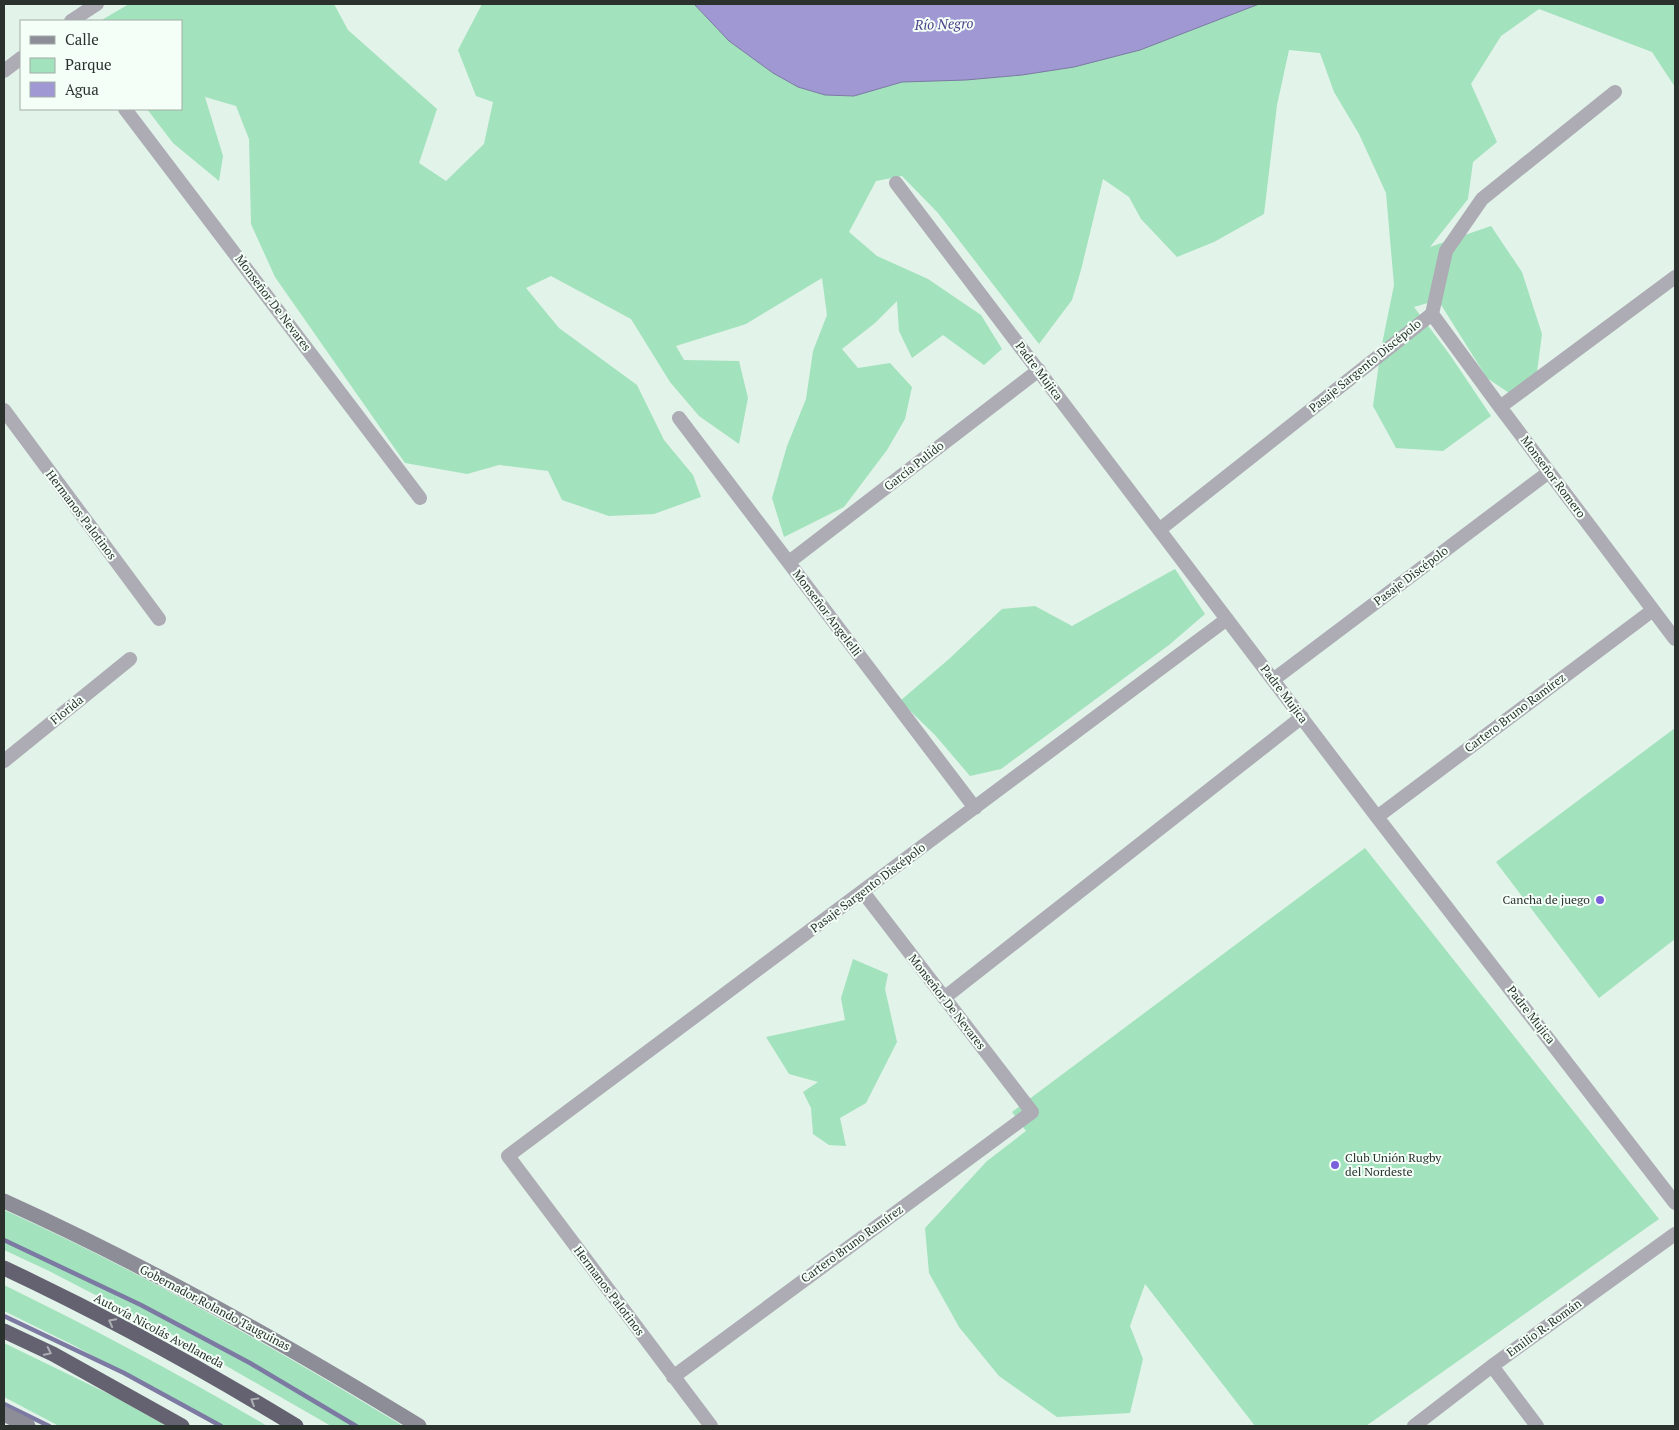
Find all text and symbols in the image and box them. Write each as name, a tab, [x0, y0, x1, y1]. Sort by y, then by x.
water label: Río Negro	[913, 13, 974, 34]
legend	[20, 20, 182, 110]
text: Calle	[65, 29, 99, 49]
text: Parque	[65, 54, 112, 74]
text: Agua	[65, 79, 99, 99]
street label: Monseñor De Nevares	[232, 252, 315, 354]
street label: Pasaje Sargento Discépolo	[1306, 316, 1424, 415]
street label: Padre Mujica	[1013, 338, 1066, 403]
street label: Monseñor Romero	[1518, 433, 1589, 521]
street label: García Pulido	[881, 437, 947, 494]
street label: Hermanos Palotinos	[43, 467, 120, 562]
street label: Pasaje Discépolo	[1371, 543, 1451, 608]
street label: Monseñor Angelelli	[790, 566, 865, 659]
street label: Padre Mujica	[1258, 661, 1311, 726]
street label: Cartero Bruno Ramírez	[1461, 670, 1568, 755]
street label: Florida	[47, 692, 86, 727]
street label: Pasaje Sargento Discépolo	[807, 839, 928, 936]
place label: Cancha de juego	[1503, 892, 1590, 907]
marker: Cancha de juego	[1594, 894, 1606, 906]
street label: Monseñor De Nevares	[906, 951, 989, 1052]
street label: Padre Mujica	[1504, 983, 1559, 1047]
place label: Club Unión Rugby del Nordeste	[1345, 1150, 1442, 1179]
marker: Club Unión Rugby del Nordeste	[1329, 1159, 1341, 1171]
street label: Cartero Bruno Ramírez	[798, 1201, 906, 1286]
street label: Hermanos Palotinos	[571, 1243, 648, 1338]
street label: Gobernador Rolando Tauguinas	[137, 1261, 293, 1354]
street label: Autovía Nicolás Avellaneda	[92, 1290, 227, 1371]
street label: Emilio R. Román	[1503, 1295, 1584, 1360]
one-way arrow	[109, 1318, 118, 1328]
one-way arrow	[42, 1346, 51, 1356]
one-way arrow	[251, 1397, 260, 1407]

